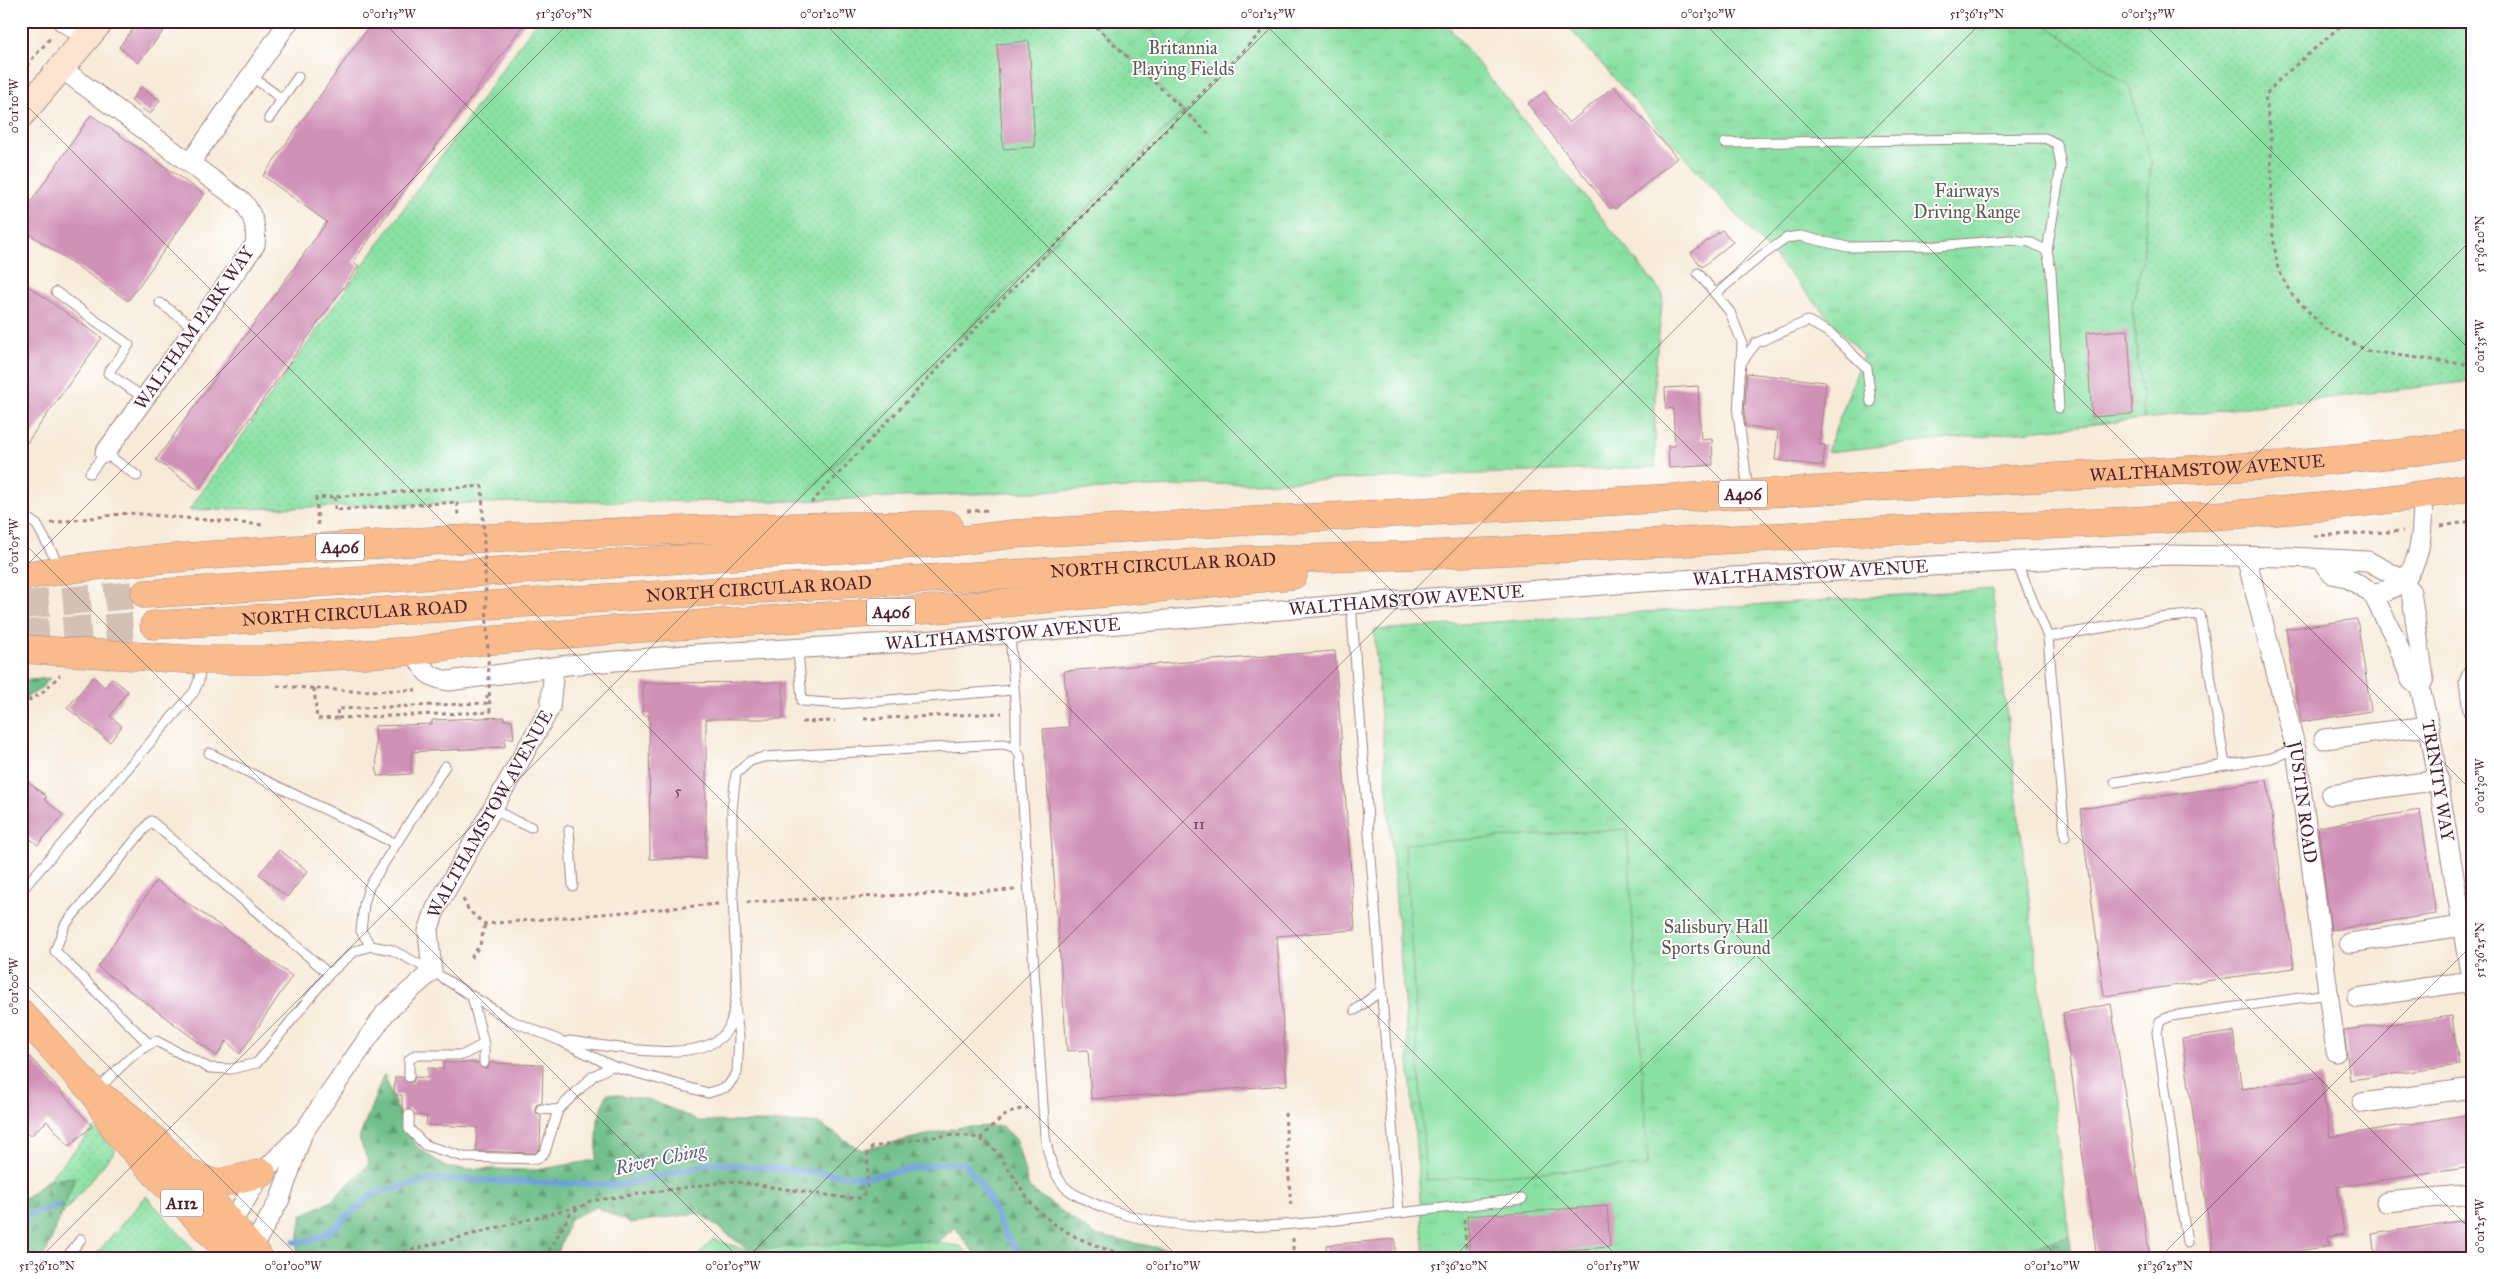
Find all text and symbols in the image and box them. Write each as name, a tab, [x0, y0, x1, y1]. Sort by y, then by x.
text: 0°01'15"W	[362, 7, 416, 21]
text: 51°36'05"N	[536, 7, 592, 21]
text: 0°01'20"W	[800, 7, 857, 21]
text: 0°01'25"W	[1241, 7, 1296, 21]
text: 0°01'30"W	[1681, 7, 1736, 21]
text: 51°36'15"N	[1950, 7, 2004, 21]
text: 0°01'35"W	[2121, 7, 2175, 21]
park label: Britannia Playing Fields	[1132, 37, 1234, 81]
text: 0°01'10"W	[7, 78, 21, 133]
park label: Fairways Driving Range	[1913, 180, 2021, 224]
text: 51°36'20"N	[2473, 215, 2487, 273]
street label: WALTHAM PARK WAY	[129, 242, 259, 414]
text: 0°01'35"W	[2473, 319, 2487, 373]
street label: WALTHAMSTOW AVENUE	[2089, 450, 2326, 486]
road number: A406	[1719, 480, 1767, 508]
text: 0°01'05"W	[7, 518, 21, 574]
road number: A406	[316, 534, 364, 560]
street label: NORTH CIRCULAR ROAD	[1050, 548, 1276, 583]
street label: WALTHAMSTOW AVENUE	[1692, 555, 1929, 590]
street label: NORTH CIRCULAR ROAD	[645, 571, 873, 607]
street label: WALTHAMSTOW AVENUE	[1288, 580, 1525, 620]
street label: NORTH CIRCULAR ROAD	[241, 595, 468, 631]
road number: A406	[867, 598, 915, 626]
street label: WALTHAMSTOW AVENUE	[885, 613, 1121, 654]
street label: WALTHAMSTOW AVENUE	[423, 706, 558, 920]
street label: TRINITY WAY	[2417, 718, 2459, 844]
street label: JUSTIN ROAD	[2282, 737, 2322, 865]
text: 0°01'30"W	[2473, 758, 2487, 813]
house number: 5	[675, 782, 682, 800]
house number: 11	[1193, 815, 1205, 833]
park label: Salisbury Hall Sports Ground	[1661, 916, 1771, 959]
text: 51°36'25"N	[2473, 922, 2487, 978]
text: 0°01'00"W	[7, 957, 21, 1014]
water label: River Ching	[612, 1138, 709, 1180]
road number: A112	[161, 1190, 203, 1216]
text: 0°01'25"W	[2473, 1198, 2487, 1253]
text: 51°36'10"N	[19, 1259, 75, 1273]
text: 0°01'00"W	[265, 1259, 322, 1273]
text: 0°01'05"W	[705, 1259, 761, 1273]
text: 0°01'10"W	[1146, 1259, 1201, 1273]
text: 51°36'20"N	[1430, 1259, 1488, 1273]
text: 0°01'15"W	[1586, 1259, 1640, 1273]
text: 0°01'20"W	[2024, 1259, 2081, 1273]
text: 51°36'25"N	[2137, 1259, 2193, 1273]

